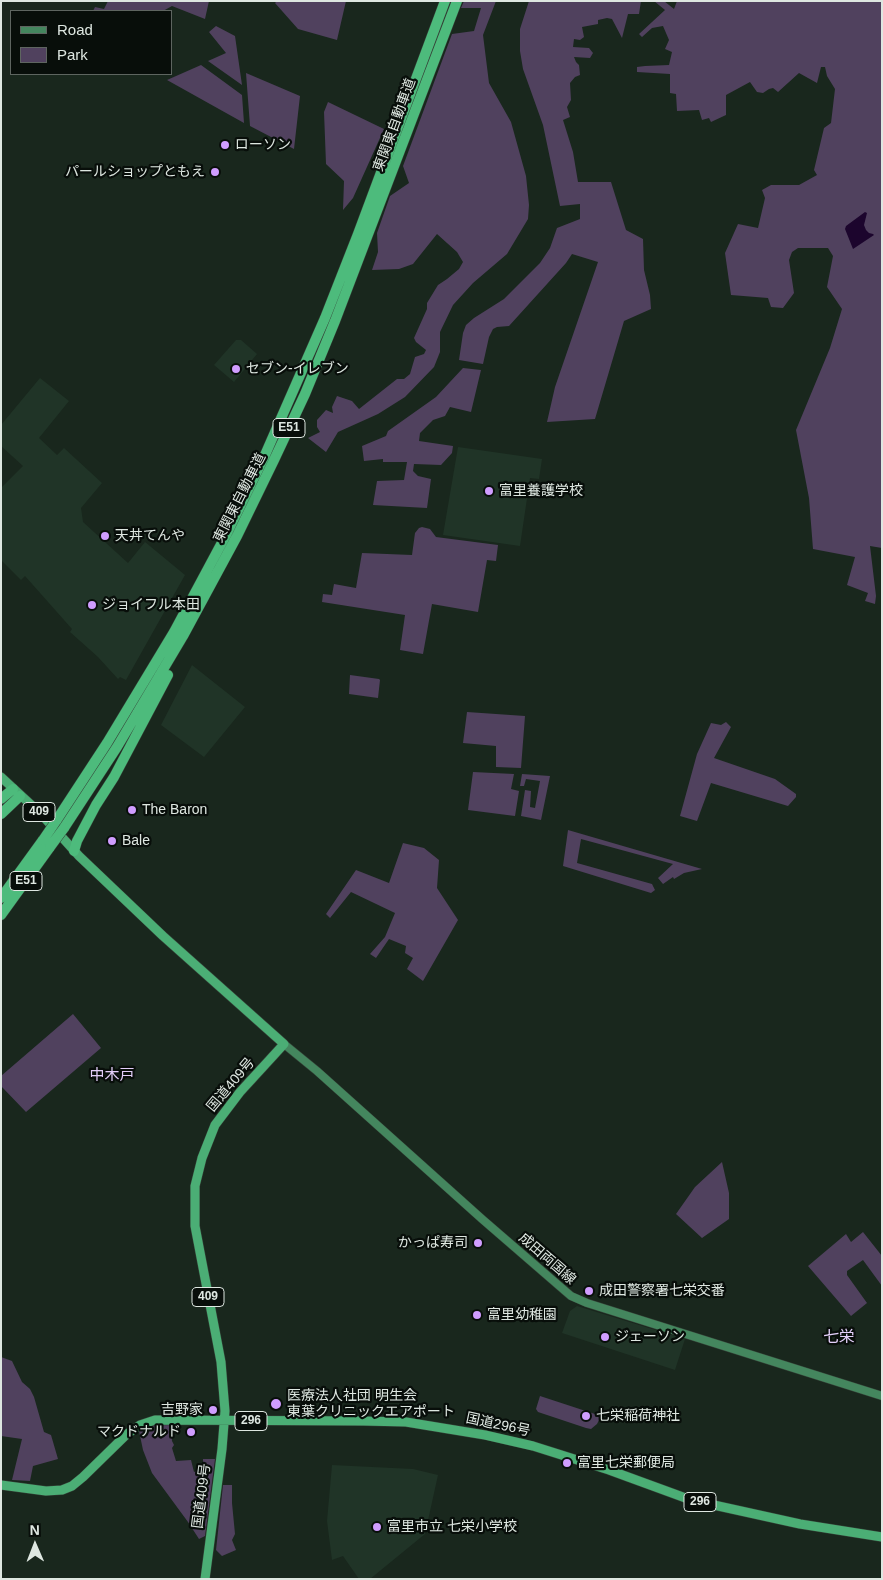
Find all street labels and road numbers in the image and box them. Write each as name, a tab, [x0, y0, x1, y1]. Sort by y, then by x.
street label: 東関東自動車道	[370, 76, 420, 174]
road number: E51	[273, 418, 305, 438]
street label: 東関東自動車道	[210, 451, 270, 545]
road number: 409	[23, 802, 55, 822]
road number: E51	[10, 871, 42, 890]
street label: 国道409号	[204, 1055, 258, 1115]
street label: 成田両国線	[515, 1230, 579, 1288]
road number: 409	[192, 1288, 224, 1306]
street label: 国道296号	[464, 1410, 532, 1440]
road number: 296	[235, 1412, 267, 1430]
street label: 国道409号	[190, 1463, 214, 1529]
road number: 296	[684, 1492, 716, 1511]

